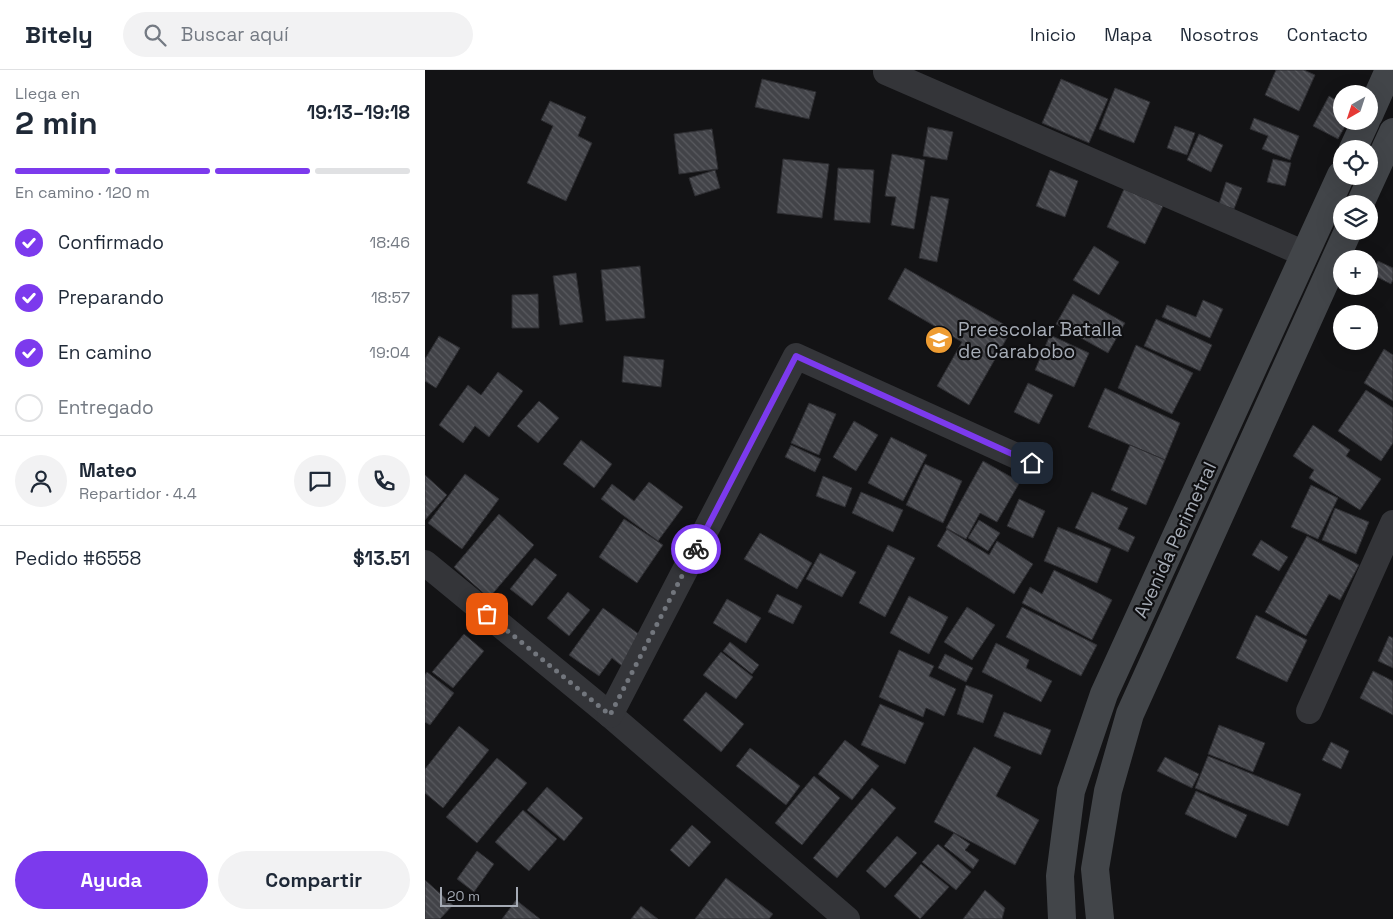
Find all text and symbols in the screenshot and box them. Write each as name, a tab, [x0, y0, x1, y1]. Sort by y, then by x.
search box	[123, 12, 473, 57]
text: Bitely	[25, 19, 93, 50]
icon: search	[141, 21, 169, 49]
text: Buscar aquí	[181, 22, 289, 47]
text: Inicio	[1030, 23, 1076, 46]
text: Mapa	[1104, 23, 1152, 46]
text: Nosotros	[1180, 23, 1259, 46]
text: Contacto	[1287, 23, 1368, 46]
text: Llega en	[15, 83, 80, 104]
north arrow	[1333, 85, 1377, 130]
map controls	[1333, 85, 1378, 350]
text: 19:13–19:18	[307, 100, 410, 125]
text: 2 min	[15, 103, 98, 143]
button: locate	[1333, 140, 1378, 185]
text: En camino · 120 m	[15, 182, 150, 203]
button: layers	[1333, 195, 1378, 240]
icon: check	[15, 229, 43, 257]
text: Confirmado	[58, 230, 164, 255]
text: 18:46	[370, 232, 410, 253]
button: +	[1333, 250, 1378, 295]
icon: check	[15, 284, 43, 312]
text: Preparando	[58, 285, 164, 310]
text: 18:57	[371, 287, 410, 308]
button: −	[1333, 305, 1378, 350]
place label: Preescolar Batalla de Carabobo	[958, 317, 1122, 364]
school or university icon: Preescolar Batalla de Carabobo	[924, 325, 954, 355]
icon: check	[15, 339, 43, 367]
text: En camino	[58, 340, 152, 365]
text: 19:04	[369, 342, 410, 363]
text: Entregado	[58, 395, 154, 420]
pin	[1011, 442, 1053, 484]
icon: home	[1018, 449, 1046, 477]
button: person	[15, 455, 67, 507]
button: chat	[294, 455, 346, 507]
button: phone	[358, 455, 410, 507]
text: Mateo	[79, 458, 137, 483]
street label: Avenida Perimetral	[1128, 458, 1222, 622]
text: Repartidor · 4.4	[79, 483, 197, 504]
courier	[671, 524, 721, 574]
icon: bike	[682, 535, 710, 563]
text: Pedido #6558	[15, 546, 141, 571]
text: $13.51	[353, 546, 410, 571]
pin	[466, 593, 508, 635]
icon: bag	[473, 600, 501, 628]
button: Ayuda	[15, 851, 208, 909]
button: Compartir	[218, 851, 410, 909]
scale bar	[440, 884, 517, 907]
text: 20 m	[447, 887, 480, 905]

